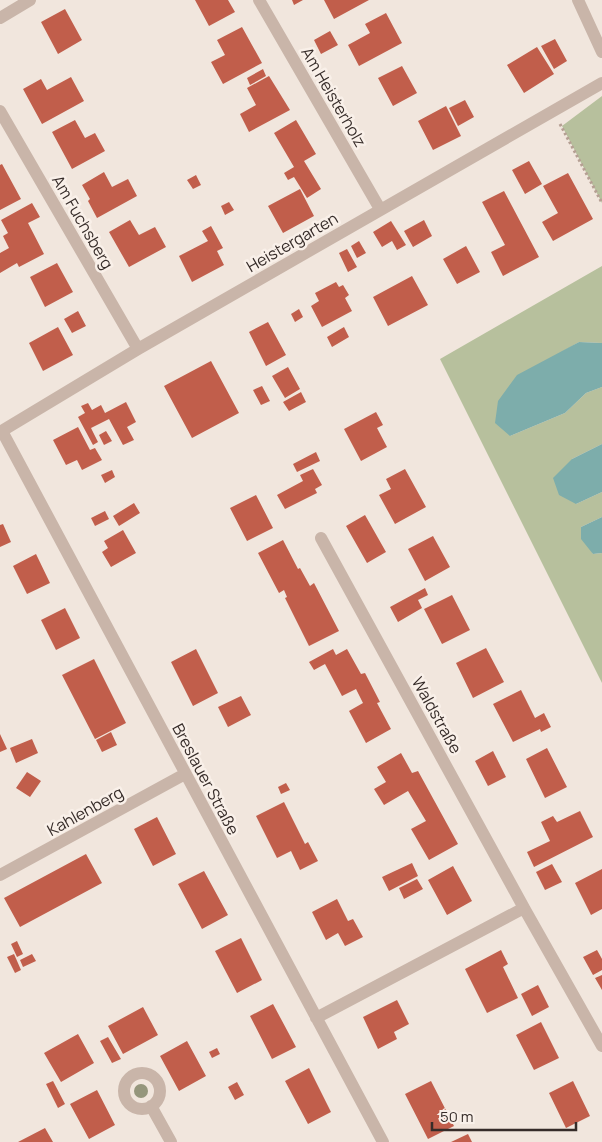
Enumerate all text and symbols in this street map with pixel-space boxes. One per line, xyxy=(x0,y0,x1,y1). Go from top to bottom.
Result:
street label: Am Heisterholz xyxy=(297,43,371,151)
street label: Am Fuchsberg xyxy=(47,171,119,273)
street label: Heistergarten xyxy=(242,207,342,277)
street label: Waldstraße xyxy=(407,673,467,757)
street label: Breslauer Straße xyxy=(167,719,245,839)
street label: Kahlenberg xyxy=(43,781,127,841)
scale bar xyxy=(432,1100,576,1132)
text: 50 m xyxy=(440,1106,474,1127)

